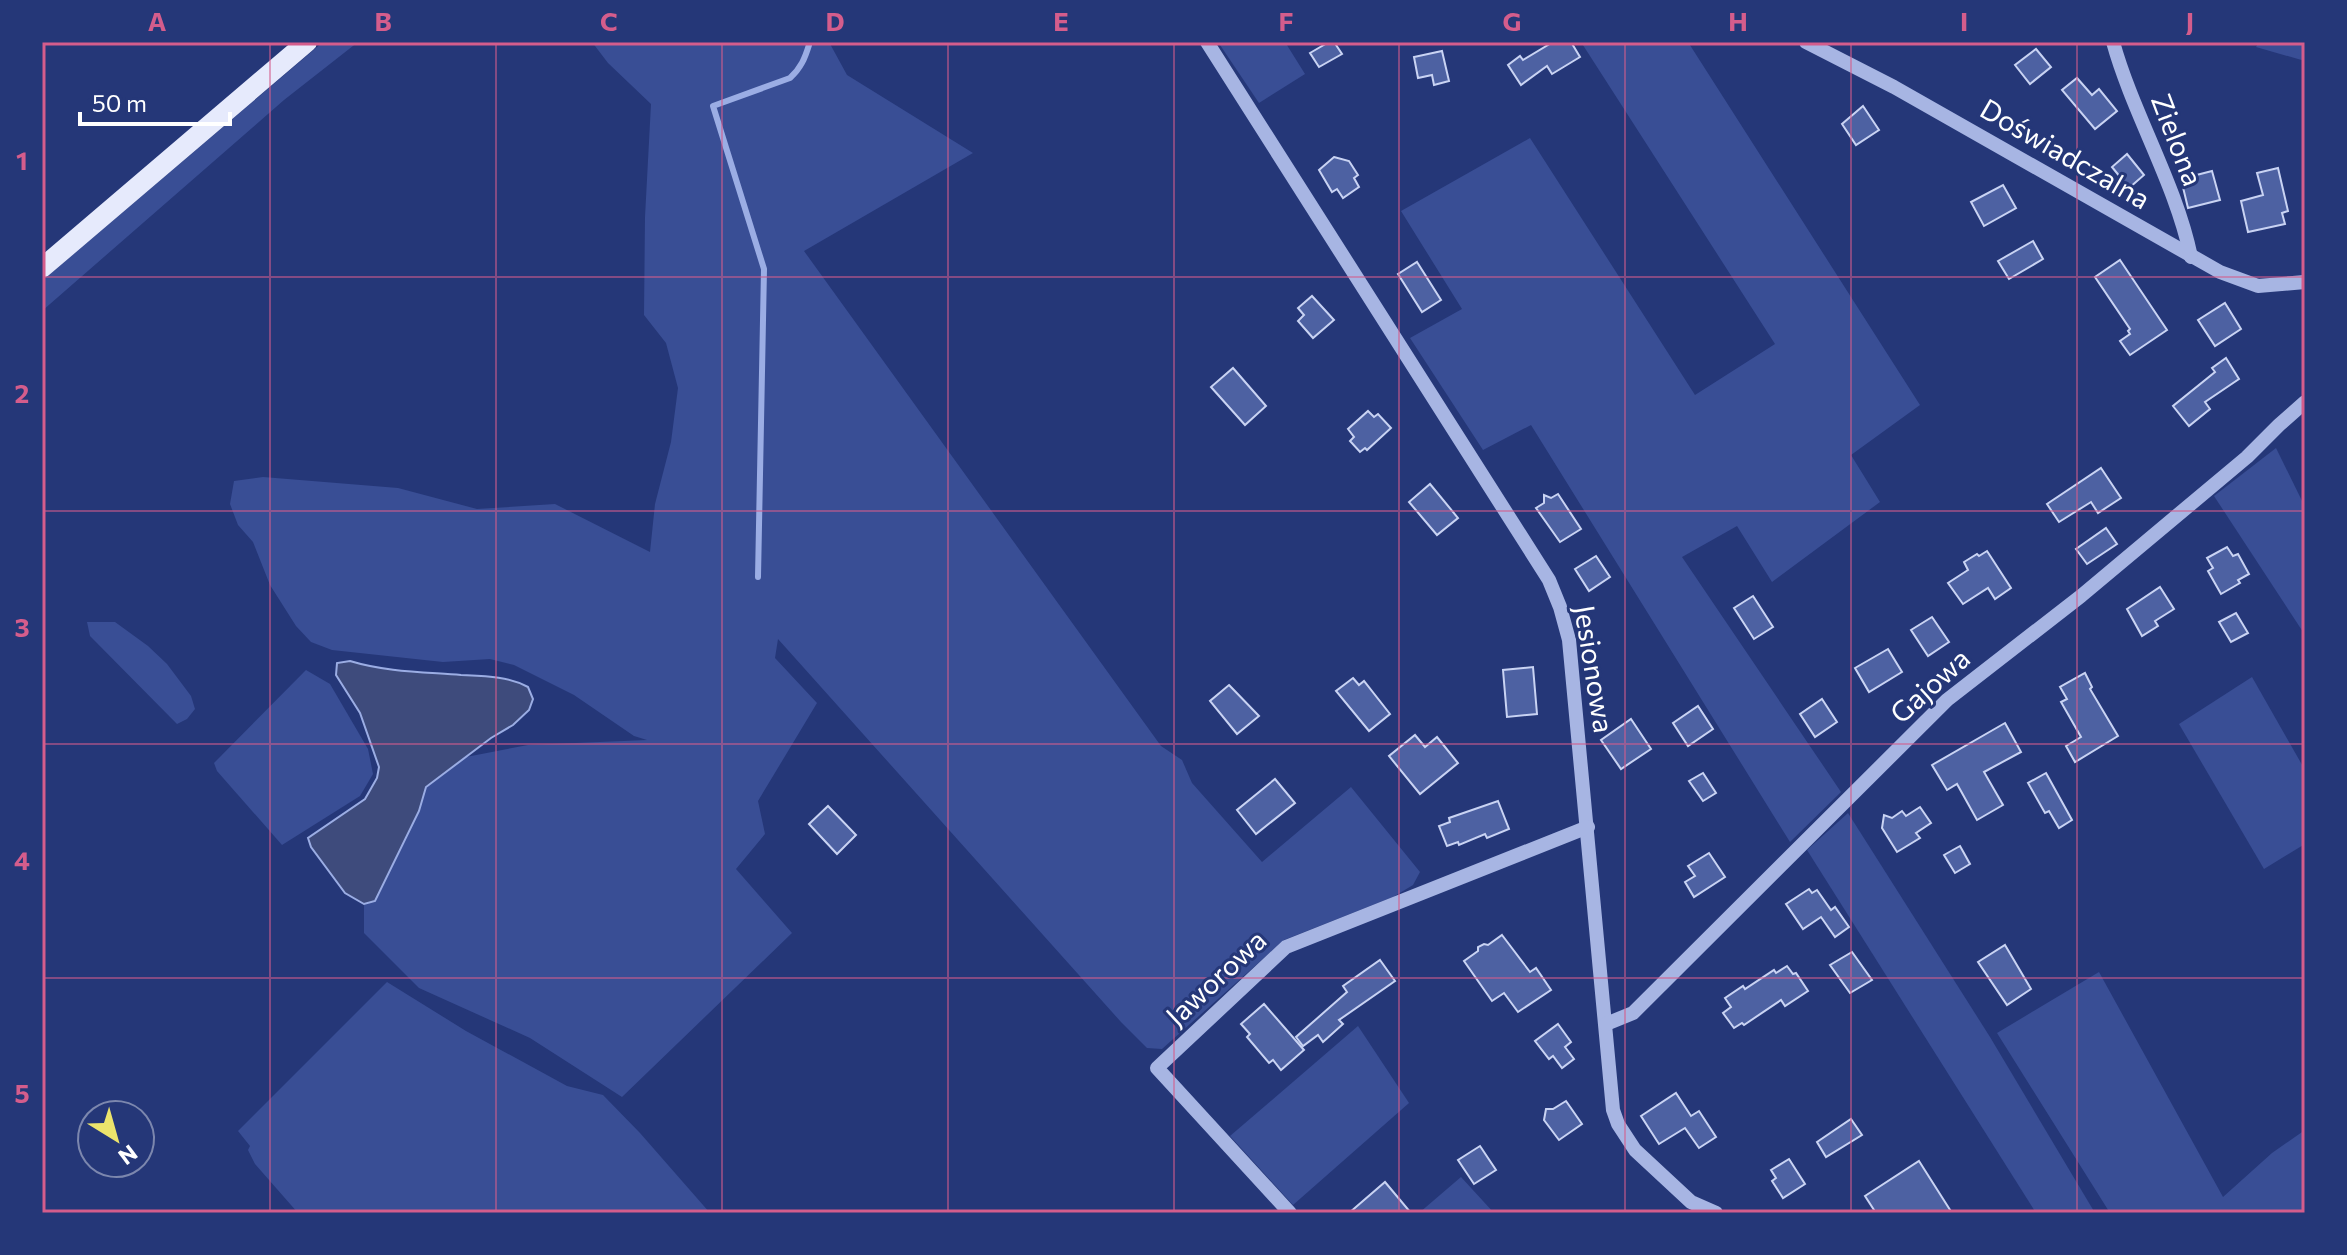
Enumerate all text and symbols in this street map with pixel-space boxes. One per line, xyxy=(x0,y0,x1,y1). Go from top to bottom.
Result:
text: A xyxy=(148,5,167,36)
text: B xyxy=(374,5,392,36)
text: C xyxy=(600,5,618,36)
text: D xyxy=(825,5,845,36)
text: E xyxy=(1053,5,1069,36)
text: F xyxy=(1278,5,1294,36)
text: G xyxy=(1503,5,1521,36)
text: H xyxy=(1728,5,1748,36)
text: I xyxy=(1960,5,1968,36)
text: J xyxy=(2186,5,2194,36)
scale bar xyxy=(80,76,230,126)
text: 50 m xyxy=(92,88,147,117)
street label: Zielona xyxy=(2145,89,2211,190)
street label: Doświadczalna xyxy=(1975,91,2156,215)
text: 1 xyxy=(16,144,28,175)
text: 2 xyxy=(15,377,29,408)
street label: Jesionowa xyxy=(1568,603,1622,735)
text: 3 xyxy=(14,611,30,642)
street label: Gajowa xyxy=(1883,641,1976,730)
text: 4 xyxy=(14,844,30,875)
street label: Jaworowa xyxy=(1158,922,1273,1032)
text: 5 xyxy=(14,1077,30,1108)
north arrow xyxy=(76,1099,156,1179)
text: N xyxy=(114,1140,143,1171)

